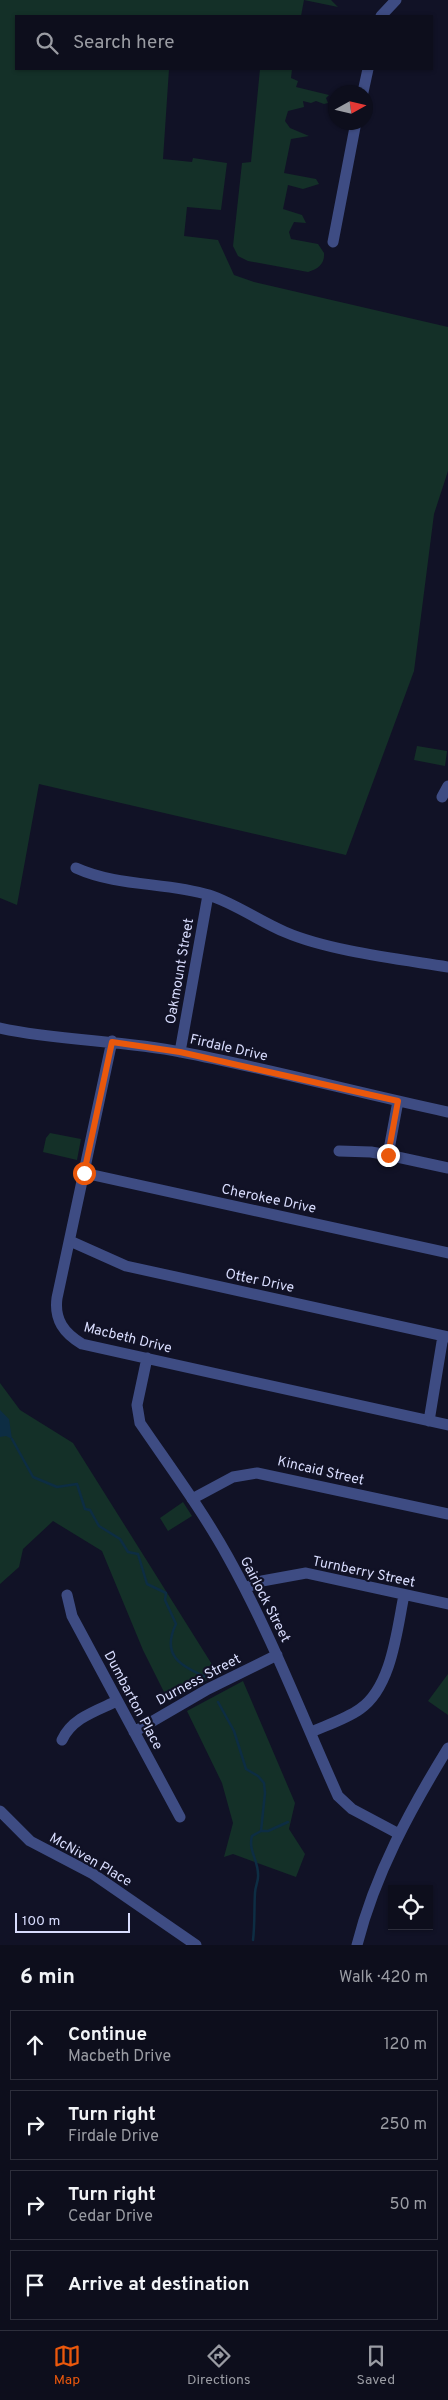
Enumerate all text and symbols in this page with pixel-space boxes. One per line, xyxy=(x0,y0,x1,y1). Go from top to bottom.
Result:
search box xyxy=(15,15,433,70)
icon: search xyxy=(33,29,61,57)
text: Search here xyxy=(73,31,175,55)
north arrow xyxy=(328,85,373,130)
street label: Oakmount Street xyxy=(163,917,198,1026)
street label: Firdale Drive xyxy=(188,1031,269,1066)
route end xyxy=(377,1144,400,1167)
route start xyxy=(73,1162,96,1185)
street label: Cherokee Drive xyxy=(220,1181,318,1218)
street label: Otter Drive xyxy=(224,1266,296,1297)
street label: Macbeth Drive xyxy=(82,1319,173,1358)
street label: Kincaid Street xyxy=(276,1453,366,1490)
street label: Turnberry Street xyxy=(311,1553,417,1592)
street label: Gairlock Street xyxy=(236,1554,294,1645)
street label: Dumbarton Place xyxy=(99,1648,166,1753)
street label: Durness Street xyxy=(153,1651,244,1710)
street label: McNiven Place xyxy=(46,1830,135,1891)
map controls xyxy=(388,1885,433,1930)
button: locate xyxy=(388,1885,433,1930)
scale bar xyxy=(15,1910,130,1933)
text: 100 m xyxy=(22,1913,60,1930)
text: 6 min xyxy=(20,1964,75,1991)
text: Walk · 420 m xyxy=(339,1968,428,1988)
text: Continue xyxy=(68,2023,147,2047)
icon: ahead xyxy=(21,2031,49,2059)
text: 120 m xyxy=(384,2035,427,2055)
text: Macbeth Drive xyxy=(68,2047,171,2067)
text: Turn right xyxy=(68,2103,156,2127)
icon: right xyxy=(21,2111,49,2139)
text: 250 m xyxy=(380,2115,427,2135)
text: Firdale Drive xyxy=(68,2127,159,2147)
text: Turn right xyxy=(68,2183,156,2207)
icon: right xyxy=(21,2191,49,2219)
text: 50 m xyxy=(390,2195,427,2215)
text: Cedar Drive xyxy=(68,2207,153,2227)
icon: arrive xyxy=(21,2271,49,2299)
text: Arrive at destination xyxy=(68,2273,249,2297)
tab: Map xyxy=(53,2342,81,2389)
tab: Directions xyxy=(187,2342,251,2389)
tab: Saved xyxy=(357,2342,395,2389)

